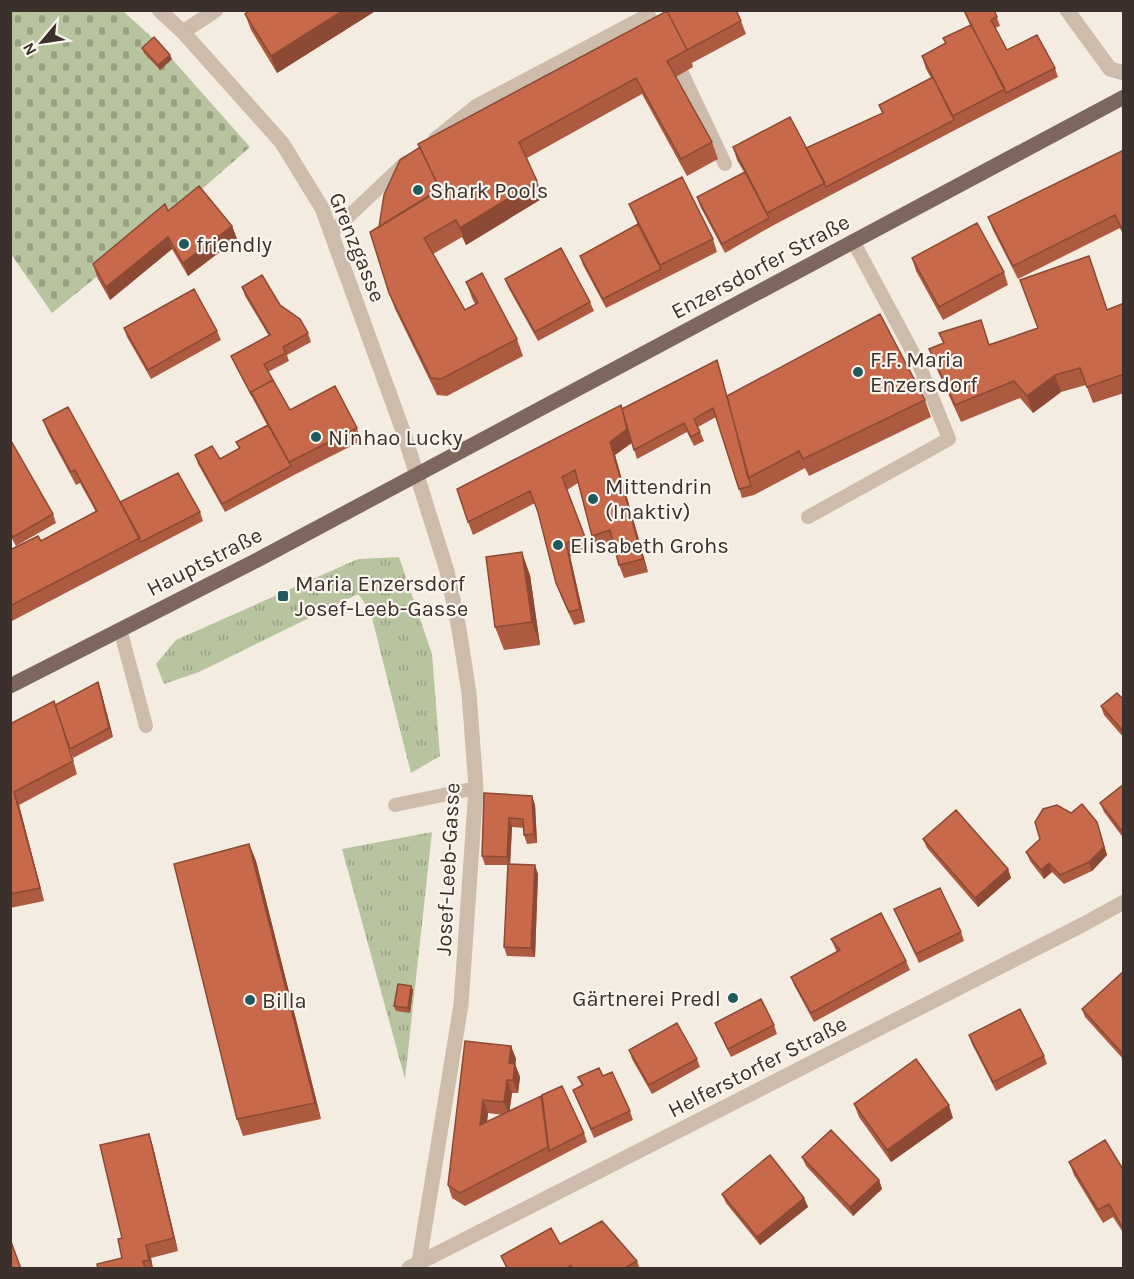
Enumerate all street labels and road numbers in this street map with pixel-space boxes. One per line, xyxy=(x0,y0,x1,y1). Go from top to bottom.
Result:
street label: Grenzgasse xyxy=(323,189,391,306)
street label: Enzersdorfer Straße xyxy=(667,209,854,325)
street label: Hauptstraße xyxy=(142,522,266,602)
street label: Josef-Leeb-Gasse xyxy=(430,782,466,956)
street label: Helferstorfer Straße xyxy=(664,1011,851,1123)

